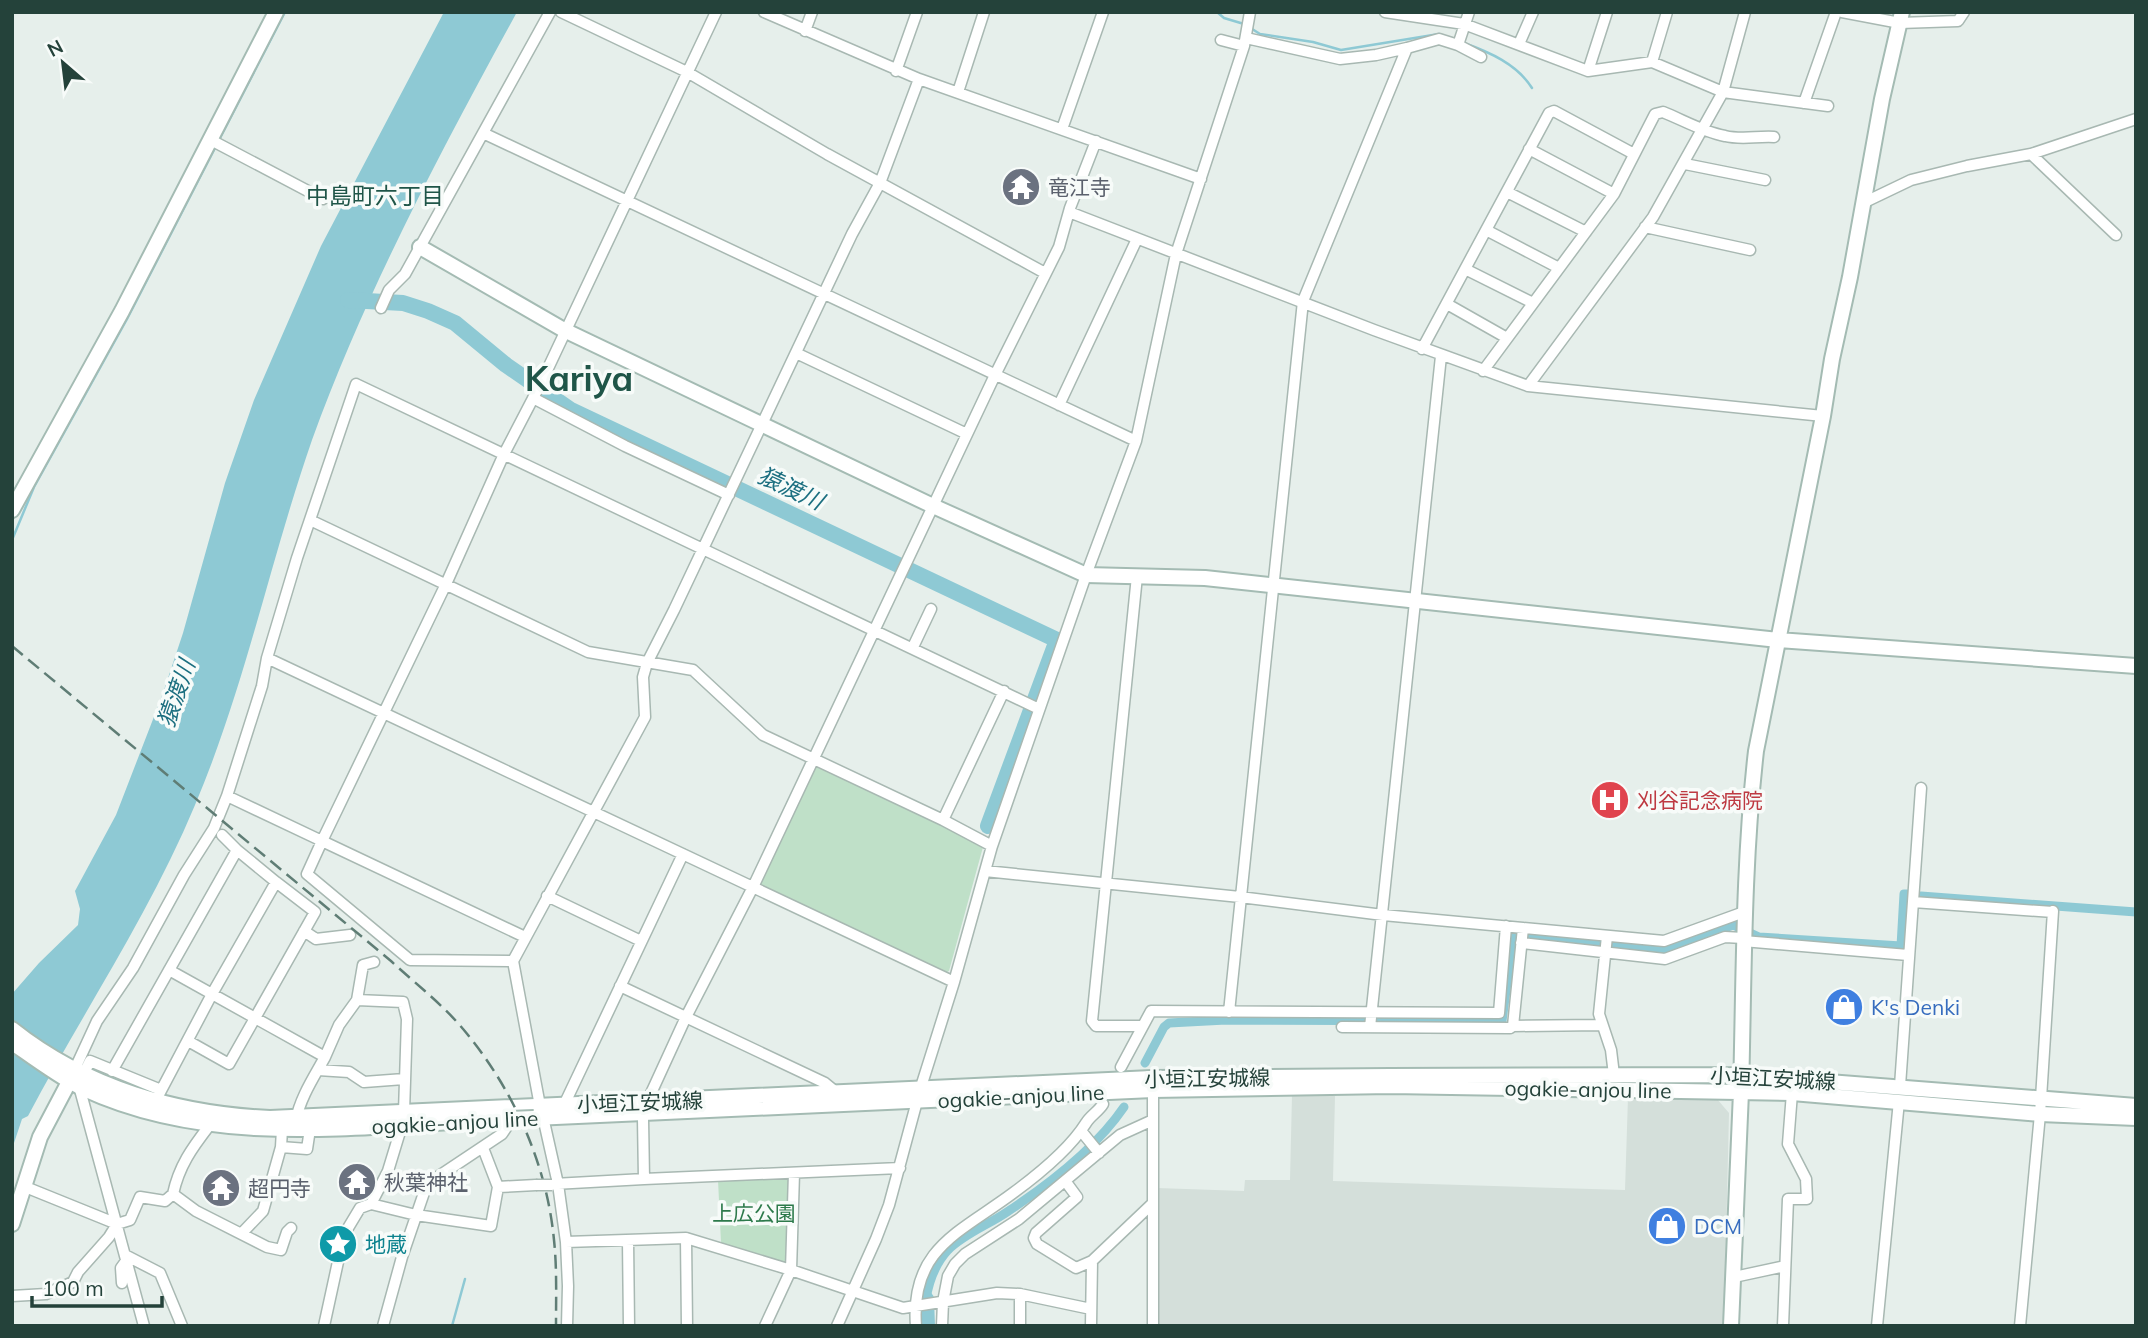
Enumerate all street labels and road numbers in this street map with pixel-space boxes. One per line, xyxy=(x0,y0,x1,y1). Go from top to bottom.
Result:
street label: 小垣江安城線 xyxy=(1709,1062,1837,1094)
street label: 小垣江安城線 xyxy=(1144,1064,1270,1092)
street label: ogakie-anjou line xyxy=(1504,1075,1672,1103)
street label: ogakie-anjou line xyxy=(937,1079,1105,1113)
street label: 小垣江安城線 xyxy=(577,1087,703,1117)
street label: ogakie-anjou line xyxy=(371,1105,539,1139)

